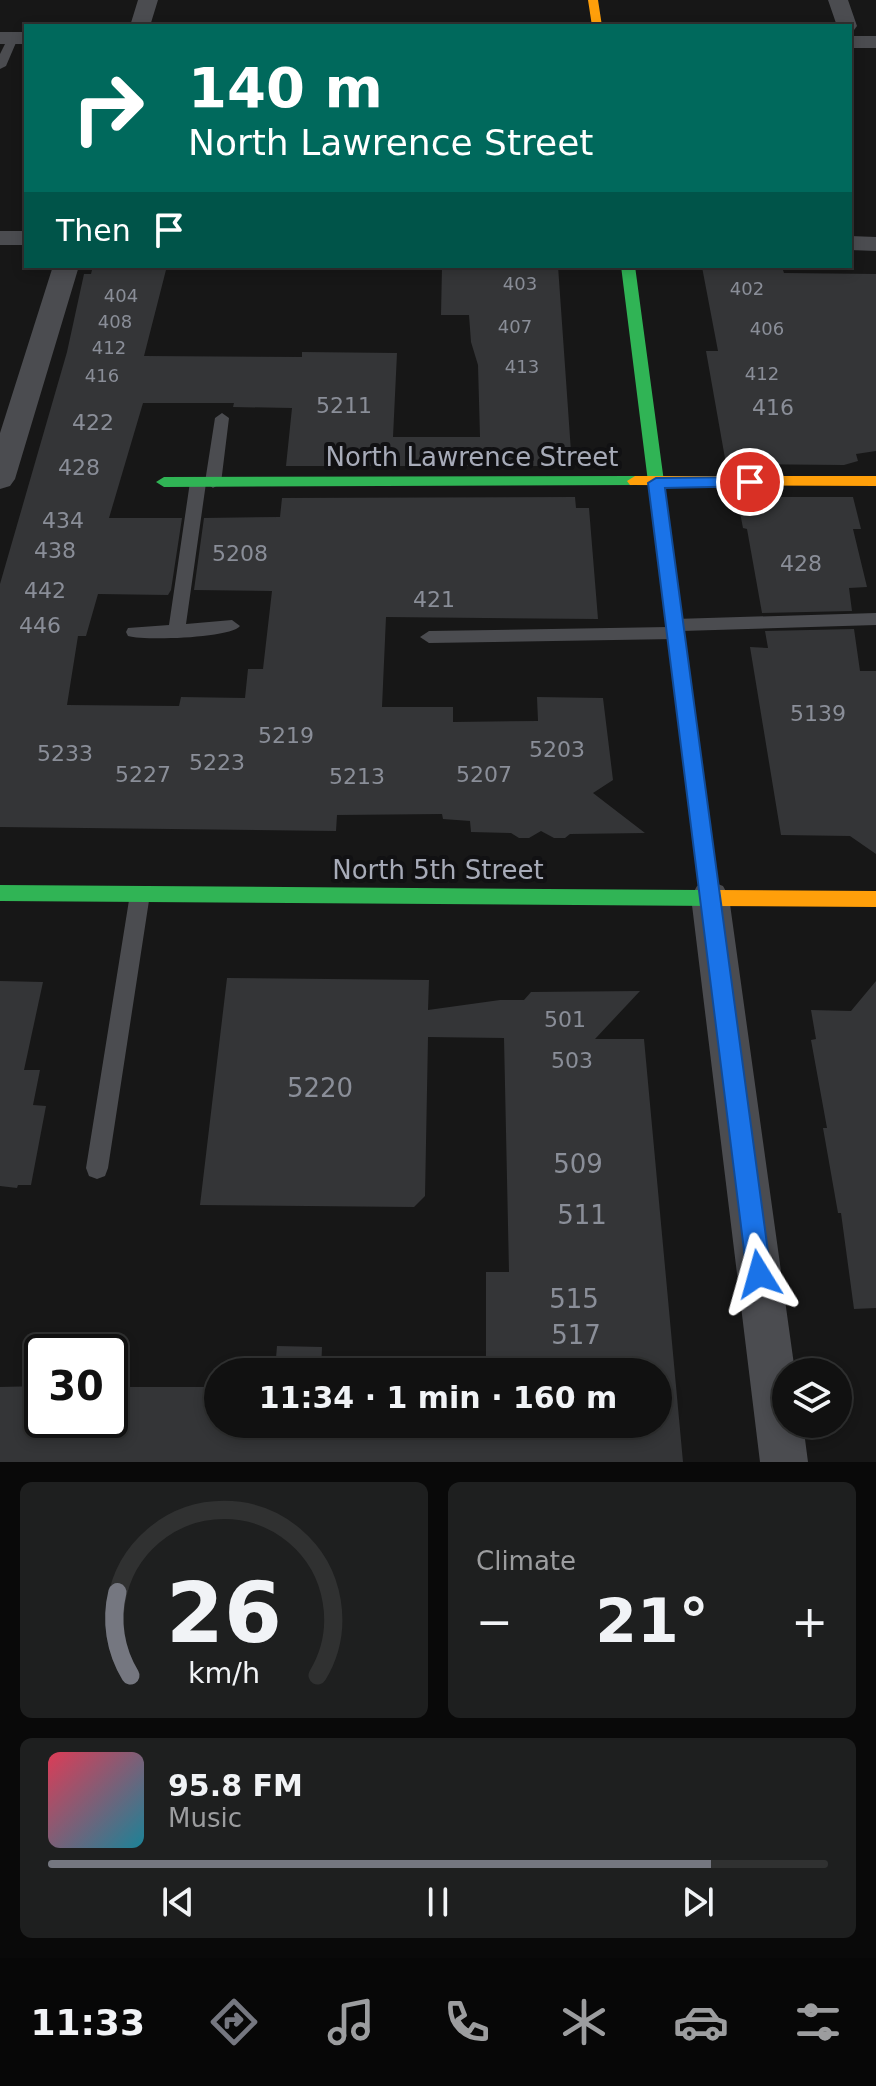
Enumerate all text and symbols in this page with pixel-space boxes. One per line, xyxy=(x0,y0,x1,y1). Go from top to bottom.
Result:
text: 140 m xyxy=(188,55,383,120)
icon: right xyxy=(56,56,160,160)
text: North Lawrence Street xyxy=(188,122,593,163)
icon: arrive xyxy=(147,208,191,252)
text: Then xyxy=(56,213,131,248)
house number: 403 xyxy=(503,273,537,294)
house number: 402 xyxy=(730,278,764,299)
house number: 404 xyxy=(104,285,138,306)
house number: 408 xyxy=(98,311,132,332)
house number: 407 xyxy=(498,316,532,337)
house number: 406 xyxy=(750,318,784,339)
house number: 412 xyxy=(92,337,126,358)
house number: 413 xyxy=(505,356,539,377)
house number: 412 xyxy=(745,363,779,384)
house number: 416 xyxy=(85,365,119,386)
house number: 5211 xyxy=(316,393,372,418)
house number: 416 xyxy=(752,395,794,420)
house number: 422 xyxy=(72,410,114,435)
street label: North Lawrence Street xyxy=(326,442,618,472)
pin xyxy=(716,448,784,516)
house number: 428 xyxy=(58,455,100,480)
icon: arrive xyxy=(728,460,772,504)
house number: 434 xyxy=(42,508,84,533)
house number: 438 xyxy=(34,538,76,563)
house number: 5208 xyxy=(212,541,268,566)
house number: 428 xyxy=(780,551,822,576)
house number: 442 xyxy=(24,578,66,603)
house number: 421 xyxy=(413,587,455,612)
house number: 446 xyxy=(19,613,61,638)
house number: 5139 xyxy=(790,701,846,726)
house number: 5219 xyxy=(258,723,314,748)
house number: 5203 xyxy=(529,737,585,762)
house number: 5233 xyxy=(37,741,93,766)
house number: 5223 xyxy=(189,750,245,775)
house number: 5227 xyxy=(115,762,171,787)
house number: 5207 xyxy=(456,762,512,787)
house number: 5213 xyxy=(329,764,385,789)
street label: North 5th Street xyxy=(332,855,544,885)
house number: 501 xyxy=(544,1007,586,1032)
house number: 503 xyxy=(551,1048,593,1073)
house number: 5220 xyxy=(287,1073,353,1103)
house number: 509 xyxy=(553,1149,603,1179)
house number: 511 xyxy=(557,1200,607,1230)
position arrow xyxy=(717,1232,801,1316)
house number: 515 xyxy=(549,1284,599,1314)
house number: 517 xyxy=(551,1320,601,1350)
speed limit sign: 30 xyxy=(24,1334,128,1438)
map controls xyxy=(772,1358,852,1438)
button: layers xyxy=(772,1358,852,1438)
text: 11:34 · 1 min · 160 m xyxy=(259,1380,617,1415)
text: Climate xyxy=(476,1546,576,1576)
text: 26 xyxy=(166,1565,282,1662)
text: 21° xyxy=(595,1586,709,1656)
text: − xyxy=(476,1596,513,1647)
text: + xyxy=(791,1596,828,1647)
text: km/h xyxy=(188,1656,260,1690)
text: 95.8 FM xyxy=(168,1768,303,1803)
text: Music xyxy=(168,1803,242,1833)
icon: previous xyxy=(156,1880,200,1924)
icon: pause xyxy=(416,1880,460,1924)
icon: next xyxy=(676,1880,720,1924)
icon: directions xyxy=(206,1994,262,2050)
icon: music xyxy=(323,1994,379,2050)
icon: phone xyxy=(439,1994,495,2050)
icon: climate xyxy=(556,1994,612,2050)
icon: car xyxy=(673,1994,729,2050)
icon: filters xyxy=(790,1994,846,2050)
text: 11:33 xyxy=(30,2002,145,2043)

